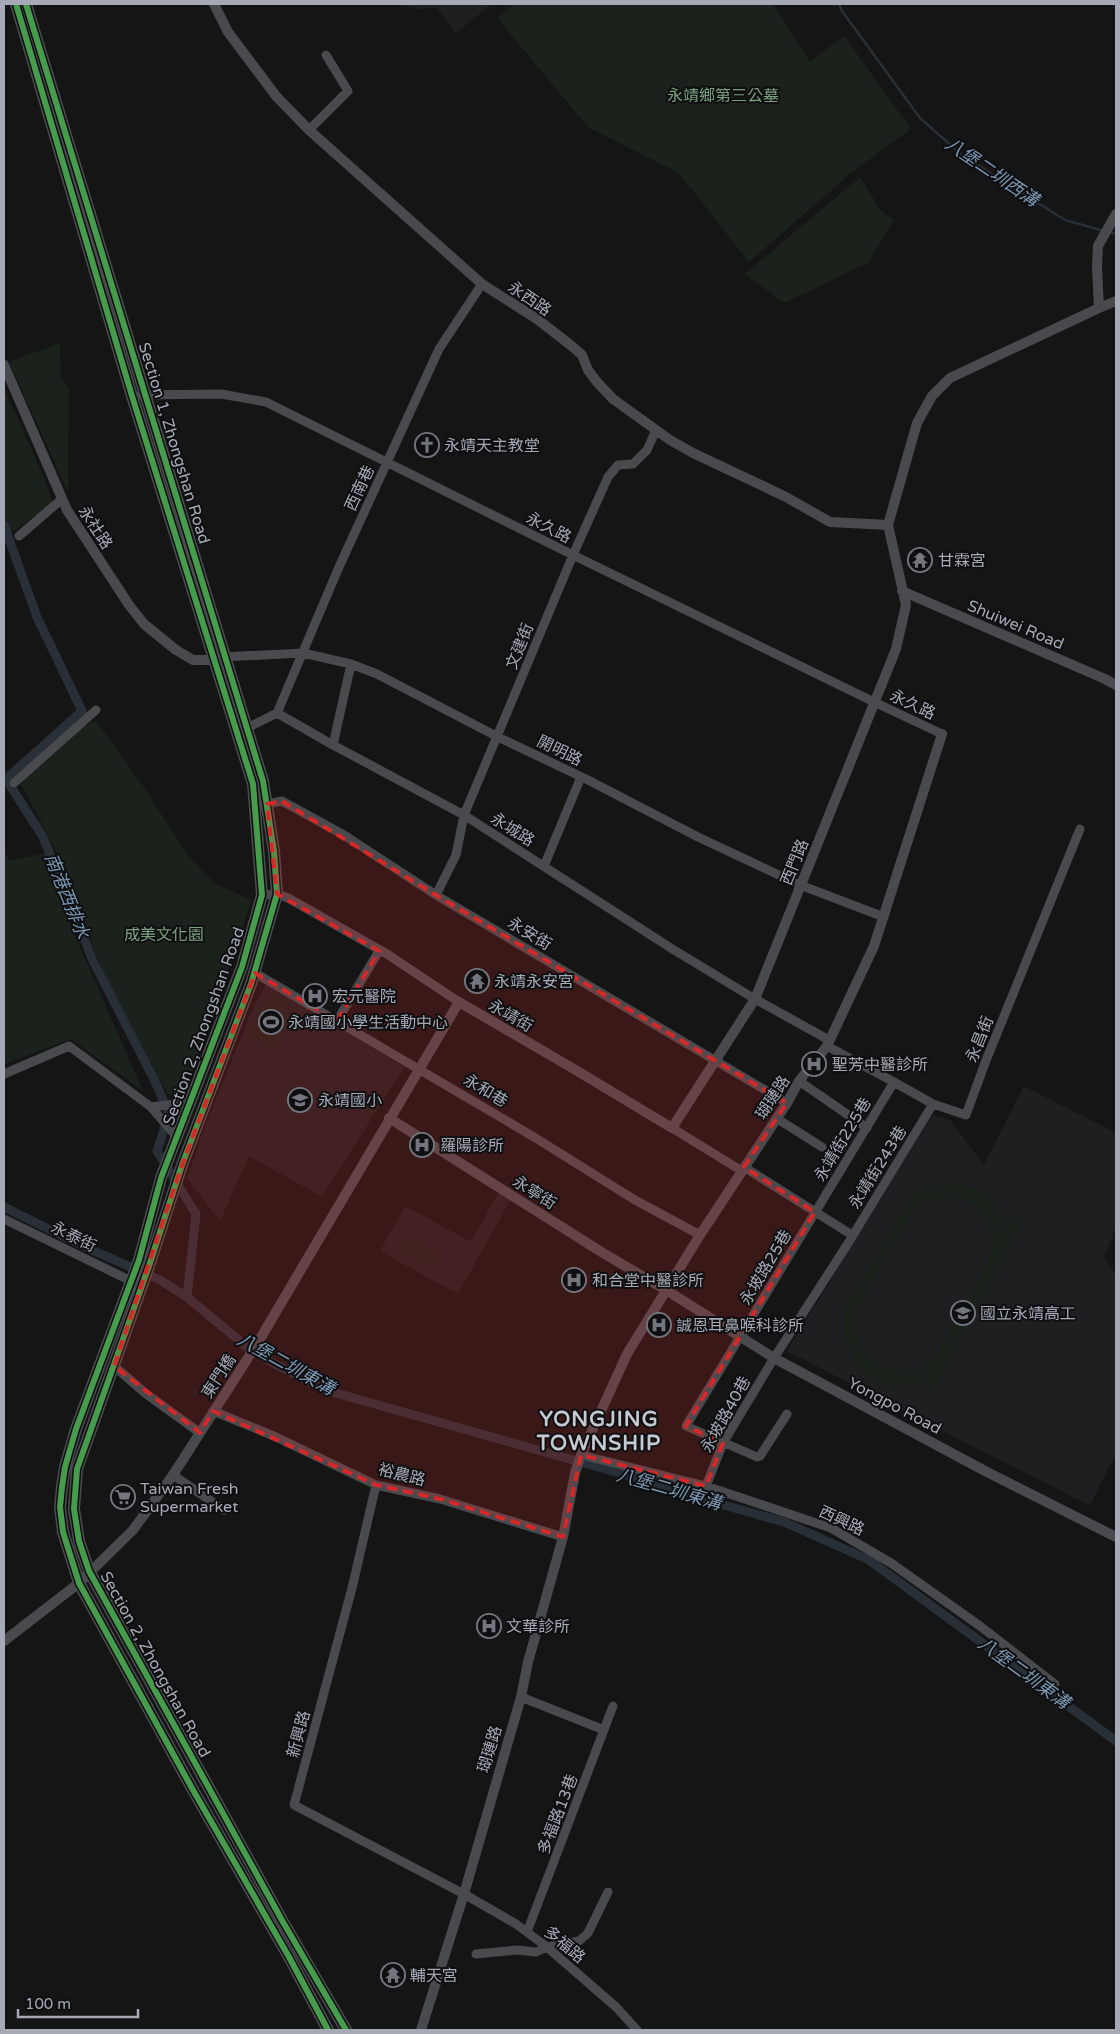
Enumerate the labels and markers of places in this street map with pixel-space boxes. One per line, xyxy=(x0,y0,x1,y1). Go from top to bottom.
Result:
church icon: 永靖天主教堂 xyxy=(414,432,440,458)
place label: 永靖天主教堂 xyxy=(444,436,540,456)
temple icon: 甘霖宮 xyxy=(907,547,933,573)
place label: 甘霖宮 xyxy=(938,551,986,571)
temple icon: 永靖永安宮 xyxy=(464,968,490,994)
place label: 永靖永安宮 xyxy=(494,972,574,992)
hospital icon: 宏元醫院 xyxy=(302,983,328,1009)
place label: 宏元醫院 xyxy=(332,987,396,1007)
sports icon: 永靖國小學生活動中心 xyxy=(258,1009,284,1035)
place label: 永靖國小學生活動中心 xyxy=(288,1013,448,1033)
hospital icon: 聖芳中醫診所 xyxy=(801,1051,827,1077)
place label: 聖芳中醫診所 xyxy=(832,1055,928,1075)
school or university icon: 永靖國小 xyxy=(287,1087,313,1113)
place label: 永靖國小 xyxy=(318,1091,382,1111)
hospital icon: 羅陽診所 xyxy=(409,1132,435,1158)
place label: 羅陽診所 xyxy=(440,1136,504,1156)
hospital icon: 和合堂中醫診所 xyxy=(561,1267,587,1293)
place label: 和合堂中醫診所 xyxy=(592,1271,704,1291)
school or university icon: 國立永靖高工 xyxy=(950,1300,976,1326)
place label: 國立永靖高工 xyxy=(980,1304,1076,1324)
hospital icon: 誠恩耳鼻喉科診所 xyxy=(646,1312,672,1338)
place label: 誠恩耳鼻喉科診所 xyxy=(676,1316,804,1336)
place label: Taiwan Fresh Supermarket xyxy=(140,1479,239,1517)
supermarket icon: Taiwan Fresh Supermarket xyxy=(110,1484,136,1510)
hospital icon: 文華診所 xyxy=(476,1613,502,1639)
place label: 文華診所 xyxy=(506,1617,570,1637)
temple icon: 輔天宮 xyxy=(380,1962,406,1988)
place label: 輔天宮 xyxy=(410,1966,458,1986)

